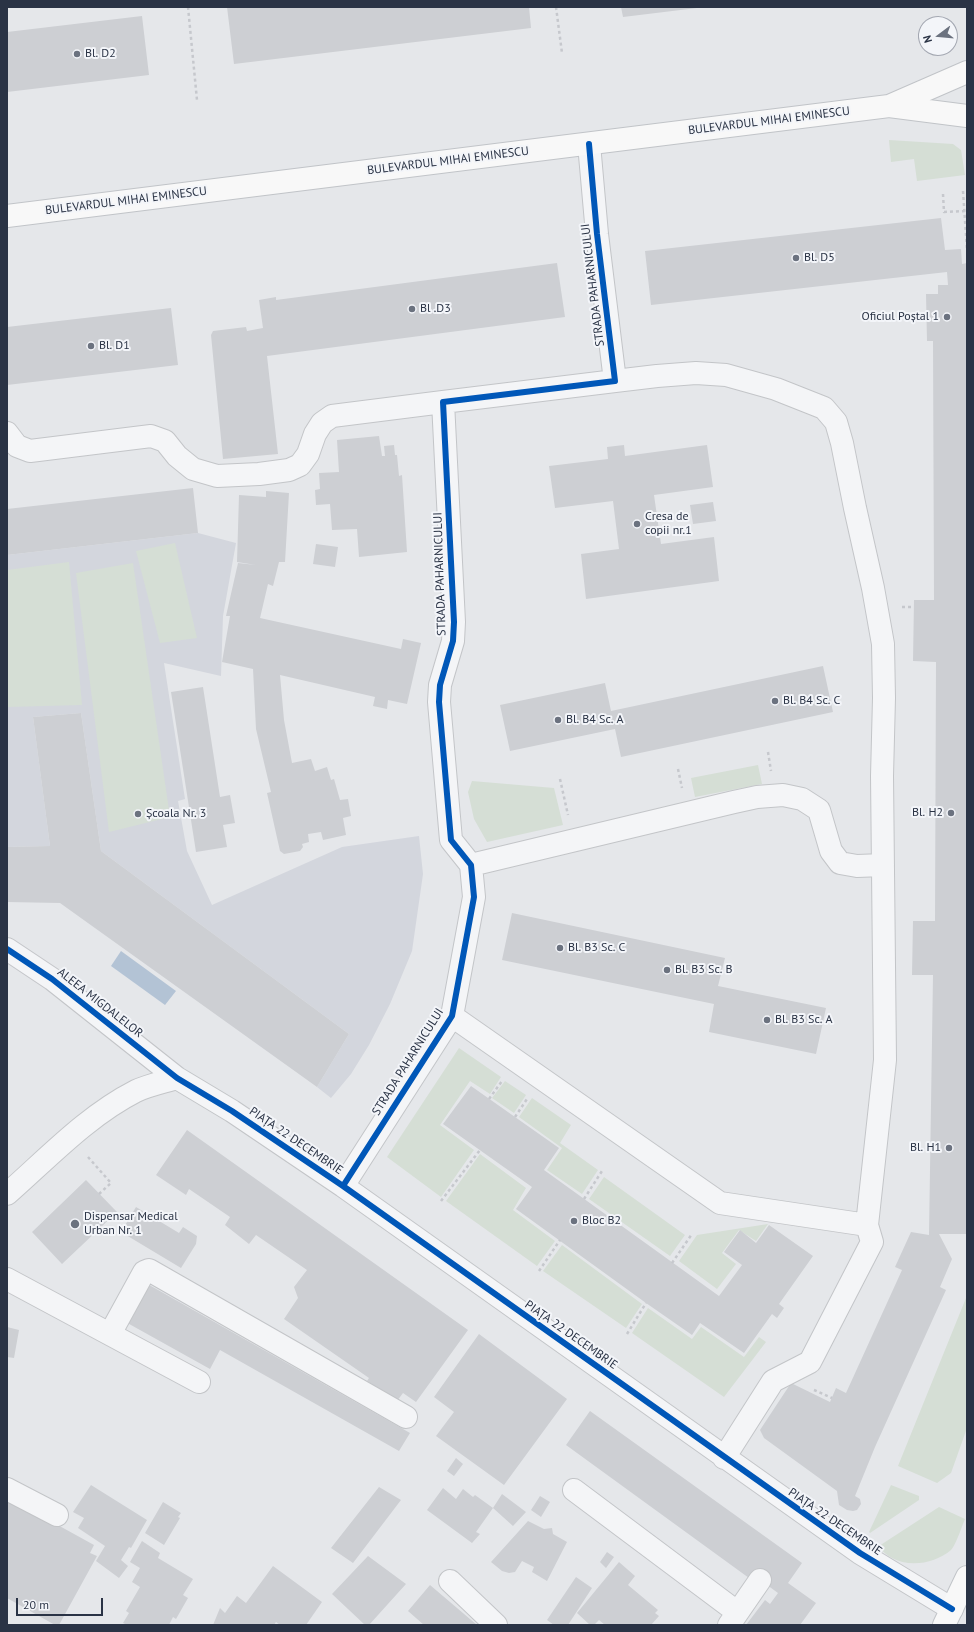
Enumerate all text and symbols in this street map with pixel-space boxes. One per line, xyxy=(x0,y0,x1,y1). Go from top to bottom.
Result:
north arrow xyxy=(918,16,958,56)
text: N xyxy=(920,34,935,44)
place label: Bl. D2 xyxy=(85,47,116,61)
marker: Bl. D2 xyxy=(72,49,82,59)
street label: BULEVARDUL MIHAI EMINESCU xyxy=(687,104,851,138)
street label: BULEVARDUL MIHAI EMINESCU xyxy=(366,144,530,178)
street label: BULEVARDUL MIHAI EMINESCU xyxy=(44,184,208,218)
street label: STRADA PAHARNICULUI xyxy=(578,223,608,347)
place label: Bl. D5 xyxy=(804,251,835,265)
marker: Bl. D5 xyxy=(791,253,801,263)
place label: Bl .D3 xyxy=(420,302,451,316)
marker: Bl .D3 xyxy=(407,304,417,314)
place label: Oficiul Poștal 1 xyxy=(861,310,939,324)
marker: Oficiul Poștal 1 xyxy=(942,312,952,322)
place label: Bl. D1 xyxy=(99,339,130,353)
marker: Bl. D1 xyxy=(86,341,96,351)
place label: Cresa de copii nr.1 xyxy=(645,510,692,538)
street label: STRADA PAHARNICULUI xyxy=(431,512,449,636)
marker: Cresa de copii nr.1 xyxy=(632,519,642,529)
place label: Bl. B4 Sc. C xyxy=(783,694,840,708)
marker: Bl. B4 Sc. C xyxy=(770,696,780,706)
place label: Bl. B4 Sc. A xyxy=(566,713,624,727)
marker: Bl. B4 Sc. A xyxy=(553,715,563,725)
place label: Bl. H2 xyxy=(912,806,943,820)
place label: Școala Nr. 3 xyxy=(146,807,206,821)
marker: Bl. H2 xyxy=(946,808,956,818)
marker: Școala Nr. 3 xyxy=(133,809,143,819)
place label: Bl. B3 Sc. C xyxy=(568,941,625,955)
marker: Bl. B3 Sc. C xyxy=(555,943,565,953)
place label: Bl. B3 Sc. B xyxy=(675,963,733,977)
street label: ALEEA MIGDALELOR xyxy=(54,965,146,1041)
marker: Bl. B3 Sc. B xyxy=(662,965,672,975)
street label: STRADA PAHARNICULUI xyxy=(369,1006,447,1118)
place label: Bl. B3 Sc. A xyxy=(775,1013,833,1027)
marker: Bl. B3 Sc. A xyxy=(762,1015,772,1025)
street label: PIAȚA 22 DECEMBRIE xyxy=(246,1104,346,1178)
place label: Bl. H1 xyxy=(910,1141,941,1155)
marker: Bl. H1 xyxy=(944,1143,954,1153)
place label: Dispensar Medical Urban Nr. 1 xyxy=(84,1210,178,1238)
place label: Bloc B2 xyxy=(582,1214,621,1228)
marker: Bloc B2 xyxy=(569,1216,579,1226)
marker: Dispensar Medical Urban Nr. 1 xyxy=(69,1218,81,1230)
street label: PIAȚA 22 DECEMBRIE xyxy=(522,1298,620,1372)
street label: PIAȚA 22 DECEMBRIE xyxy=(785,1485,885,1559)
scale bar xyxy=(18,1590,105,1616)
text: 20 m xyxy=(23,1597,49,1612)

